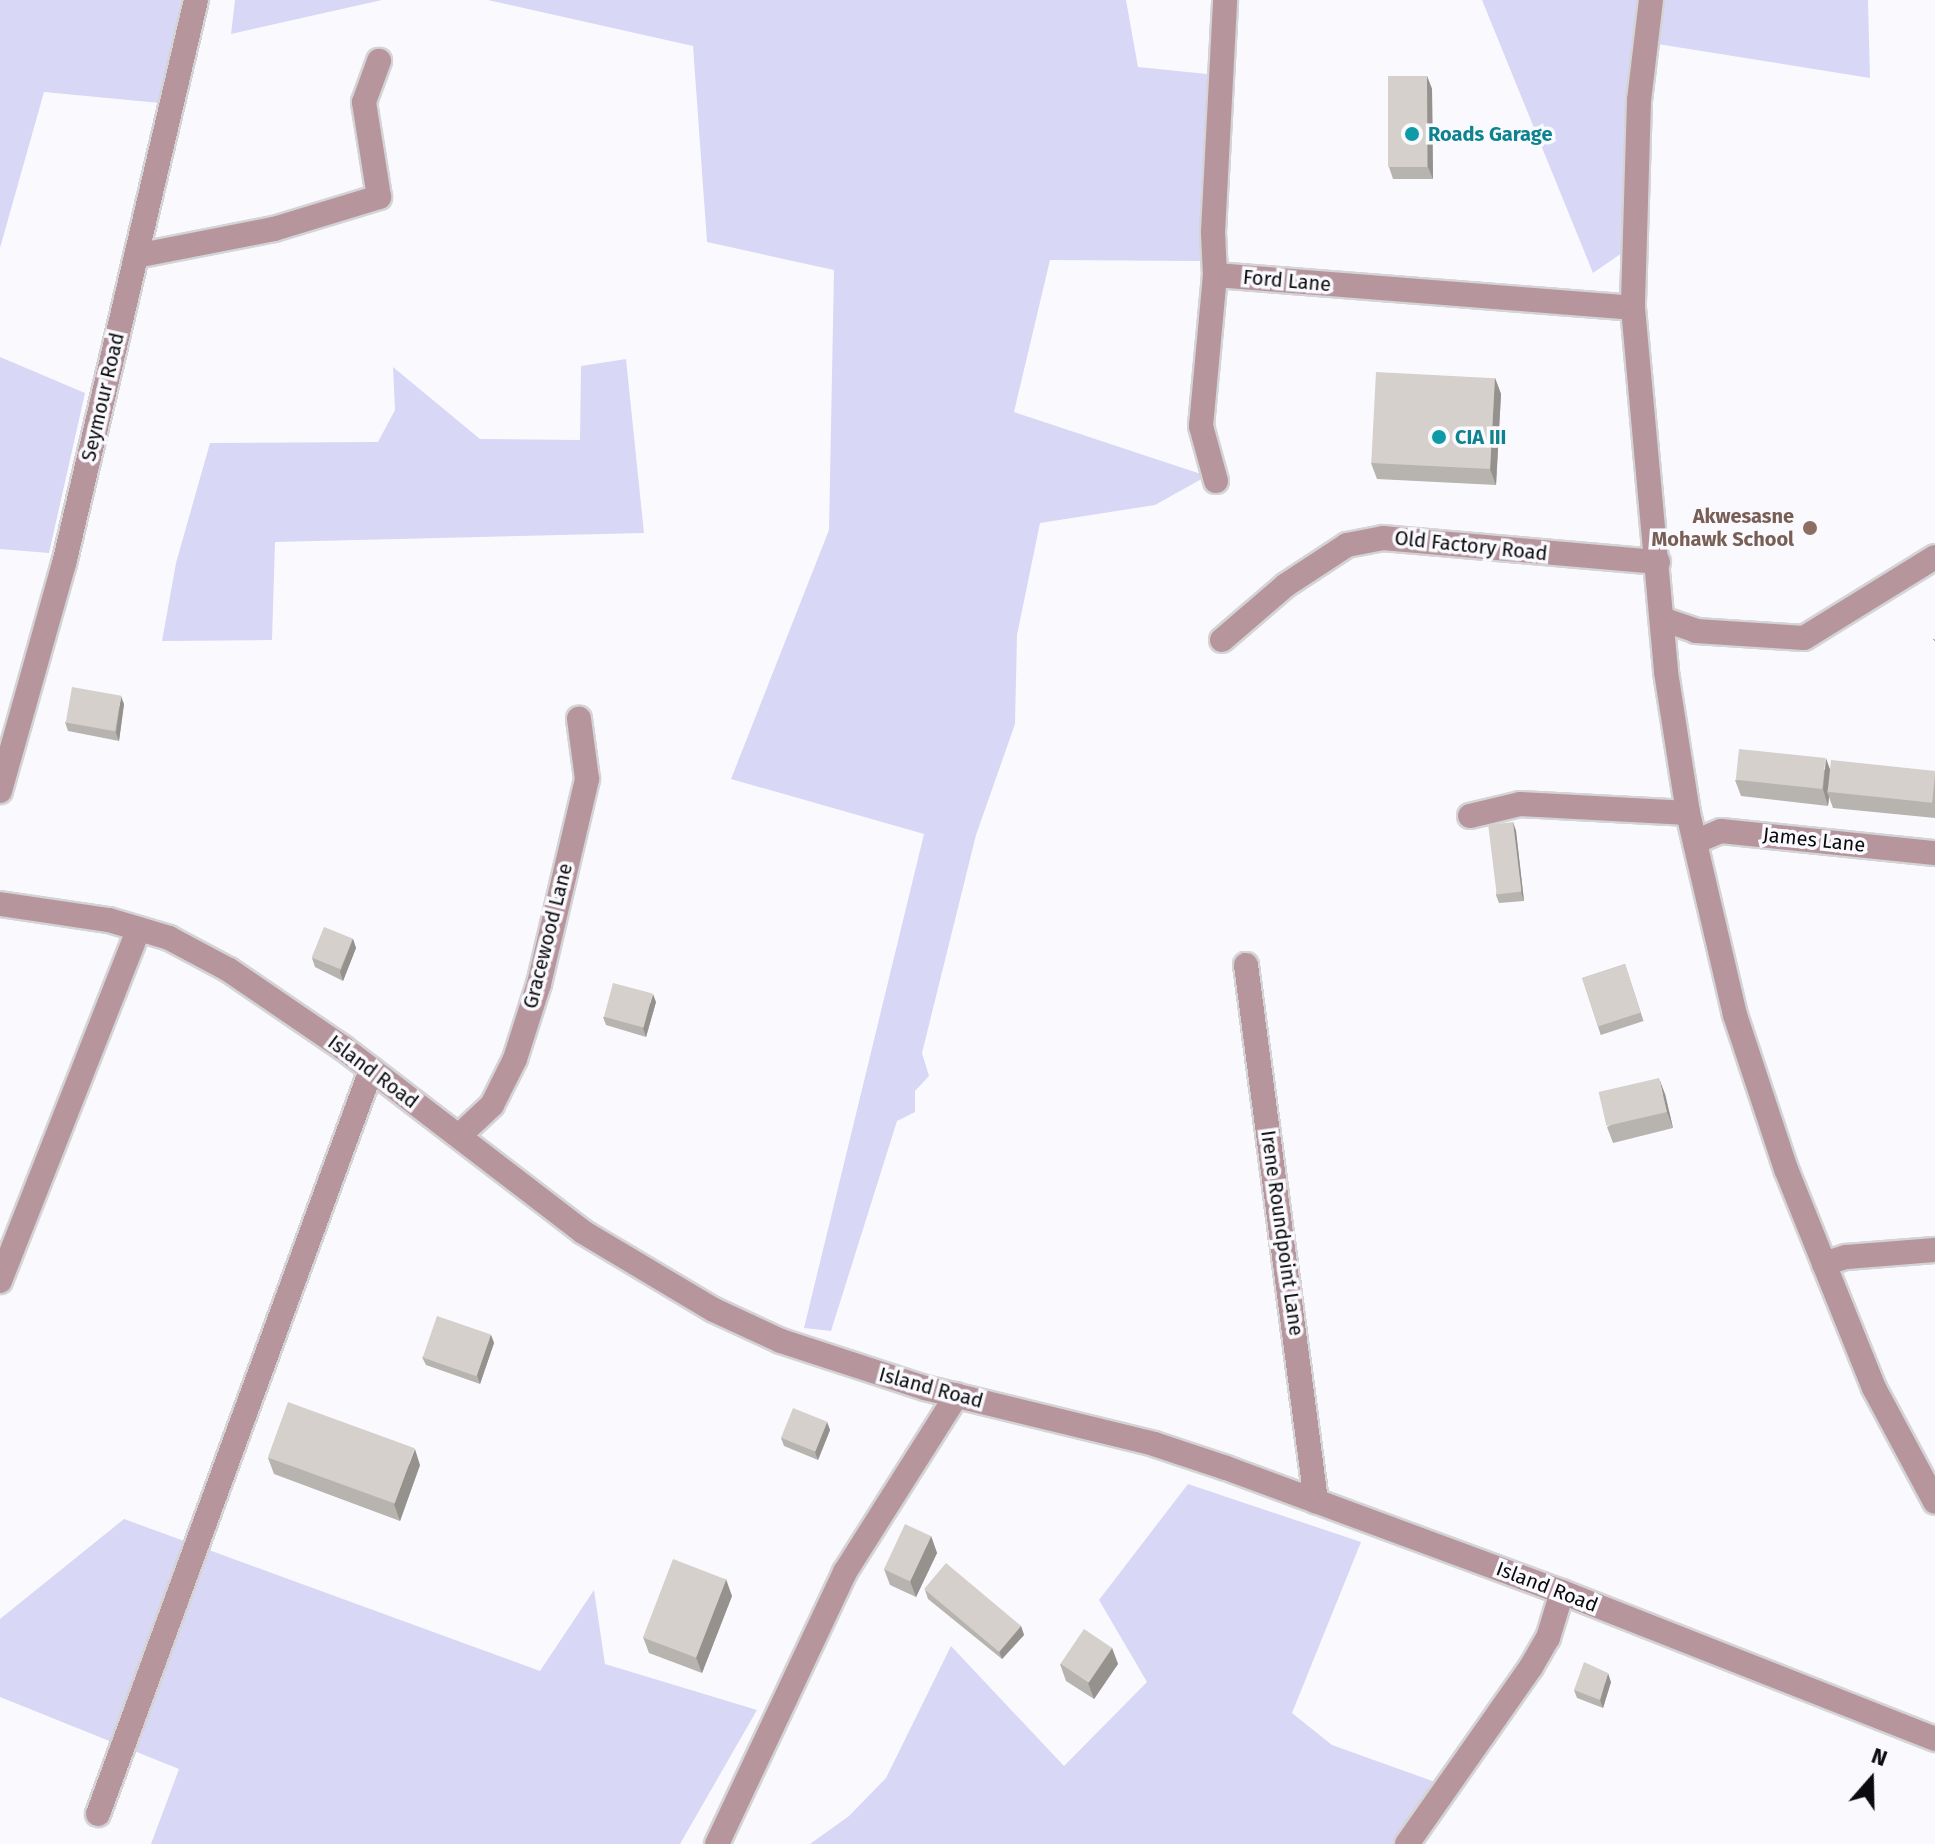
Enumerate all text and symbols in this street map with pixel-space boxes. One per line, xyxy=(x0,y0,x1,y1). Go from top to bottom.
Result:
place label: Roads Garage xyxy=(1428,122,1552,146)
marker: Roads Garage xyxy=(1403,125,1421,143)
street label: Ford Lane xyxy=(1242,265,1332,297)
street label: Seymour Road xyxy=(77,330,129,464)
place label: CIA III xyxy=(1455,425,1506,449)
marker: CIA III xyxy=(1430,428,1448,446)
place label: Akwesasne Mohawk School xyxy=(1652,504,1794,551)
marker: Akwesasne Mohawk School xyxy=(1801,519,1819,537)
street label: Old Factory Road xyxy=(1393,526,1549,566)
street label: James Lane xyxy=(1762,823,1866,857)
street label: Gracewood Lane xyxy=(518,861,578,1011)
street label: Island Road xyxy=(323,1030,423,1114)
street label: Irene Roundpoint Lane xyxy=(1256,1129,1308,1337)
street label: Island Road xyxy=(876,1363,986,1413)
street label: Island Road xyxy=(1493,1557,1601,1617)
north arrow xyxy=(1831,1740,1911,1820)
text: N xyxy=(1868,1742,1891,1772)

